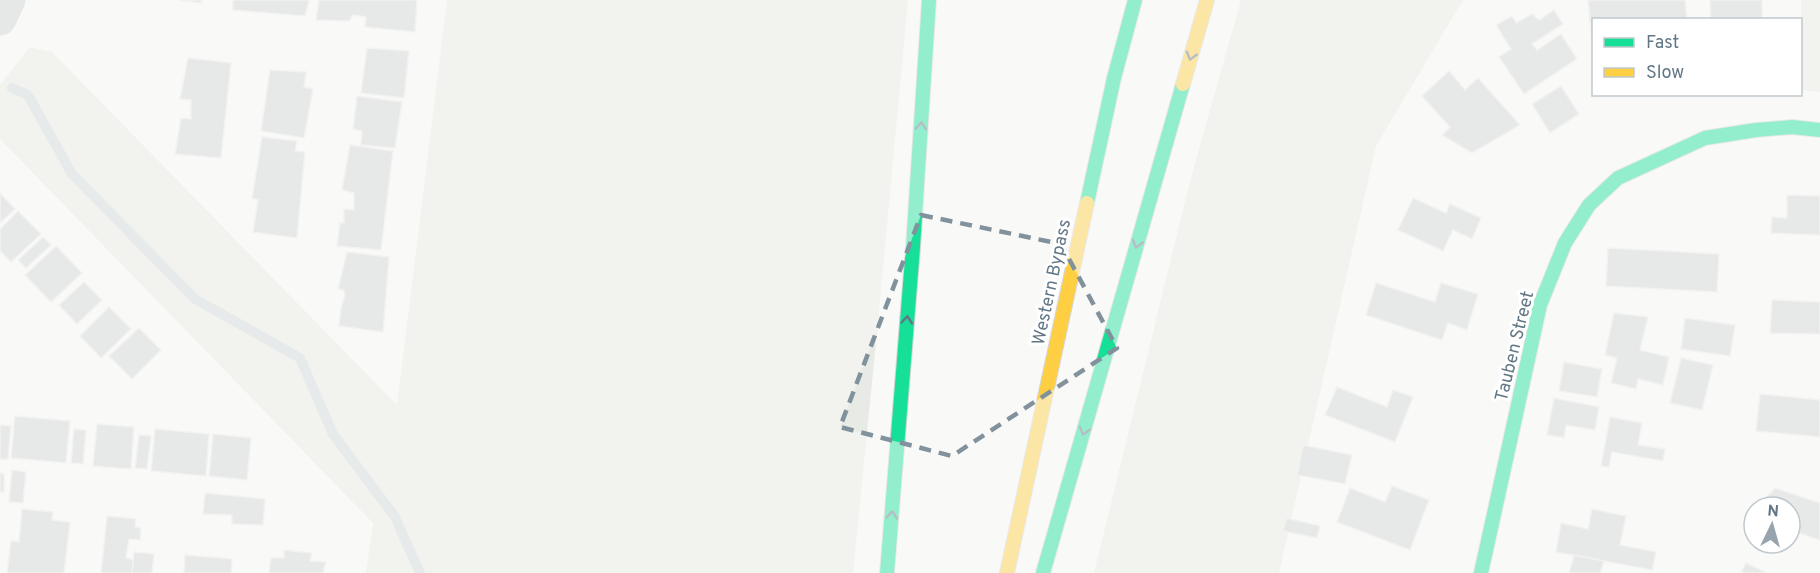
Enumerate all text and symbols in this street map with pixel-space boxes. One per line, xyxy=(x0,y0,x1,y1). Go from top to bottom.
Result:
legend xyxy=(1592,18,1802,96)
text: Fast xyxy=(1646,32,1679,55)
one-way arrow xyxy=(1186,50,1198,61)
text: Slow xyxy=(1646,62,1684,85)
one-way arrow xyxy=(914,121,927,130)
street label: Western Bypass xyxy=(1028,217,1077,347)
one-way arrow xyxy=(1132,238,1144,249)
street label: Tauben Street xyxy=(1491,289,1540,404)
one-way arrow xyxy=(900,316,913,325)
one-way arrow xyxy=(1079,425,1091,436)
north arrow xyxy=(1742,495,1802,555)
text: N xyxy=(1767,502,1780,523)
one-way arrow xyxy=(885,510,898,519)

